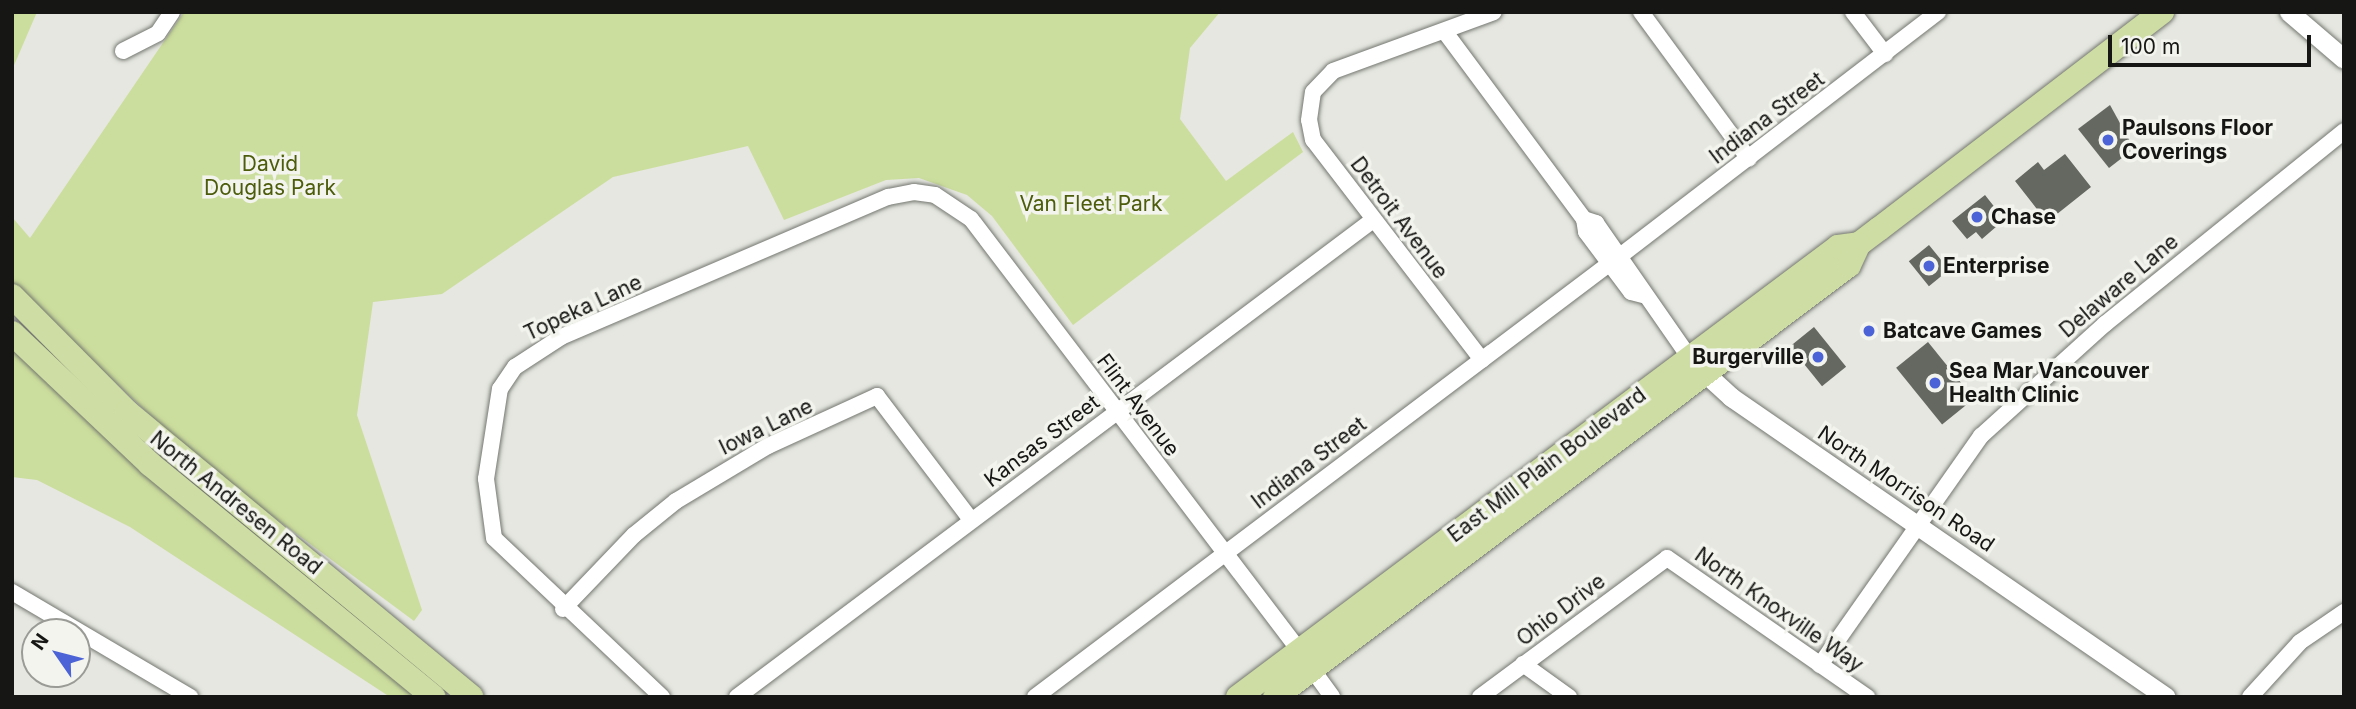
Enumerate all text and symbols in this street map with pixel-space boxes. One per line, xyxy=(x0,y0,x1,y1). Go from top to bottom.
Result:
scale bar xyxy=(2111,21,2314,65)
text: 100 m xyxy=(2121,34,2180,59)
street label: Indiana Street xyxy=(1705,67,1829,169)
place label: Paulsons Floor Coverings xyxy=(2122,115,2273,165)
marker: Paulsons Floor Coverings xyxy=(2100,132,2116,148)
park label: David Douglas Park xyxy=(204,151,336,201)
street label: Detroit Avenue xyxy=(1345,152,1453,284)
park label: Van Fleet Park xyxy=(1019,191,1163,217)
place label: Chase xyxy=(1991,204,2056,230)
marker: Chase xyxy=(1969,209,1985,225)
street label: Delaware Lane xyxy=(2054,229,2184,343)
place label: Enterprise xyxy=(1943,253,2049,279)
marker: Enterprise xyxy=(1921,258,1937,274)
street label: Topeka Lane xyxy=(520,270,646,346)
place label: Batcave Games xyxy=(1883,318,2042,344)
marker: Batcave Games xyxy=(1861,323,1877,339)
place label: Burgerville xyxy=(1692,344,1804,370)
street label: Flint Avenue xyxy=(1091,349,1185,461)
marker: Burgerville xyxy=(1810,349,1826,365)
place label: Sea Mar Vancouver Health Clinic xyxy=(1949,358,2149,408)
marker: Sea Mar Vancouver Health Clinic xyxy=(1927,375,1943,391)
street label: East Mill Plain Boulevard xyxy=(1443,382,1651,548)
street label: Kansas Street xyxy=(980,390,1104,492)
street label: Iowa Lane xyxy=(715,394,817,460)
street label: Indiana Street xyxy=(1247,412,1371,514)
street label: North Morrison Road xyxy=(1813,421,1999,557)
street label: North Andresen Road xyxy=(145,426,327,580)
street label: North Knoxville Way xyxy=(1690,542,1868,678)
street label: Ohio Drive xyxy=(1512,569,1610,651)
north arrow xyxy=(21,618,91,688)
text: N xyxy=(26,629,54,654)

